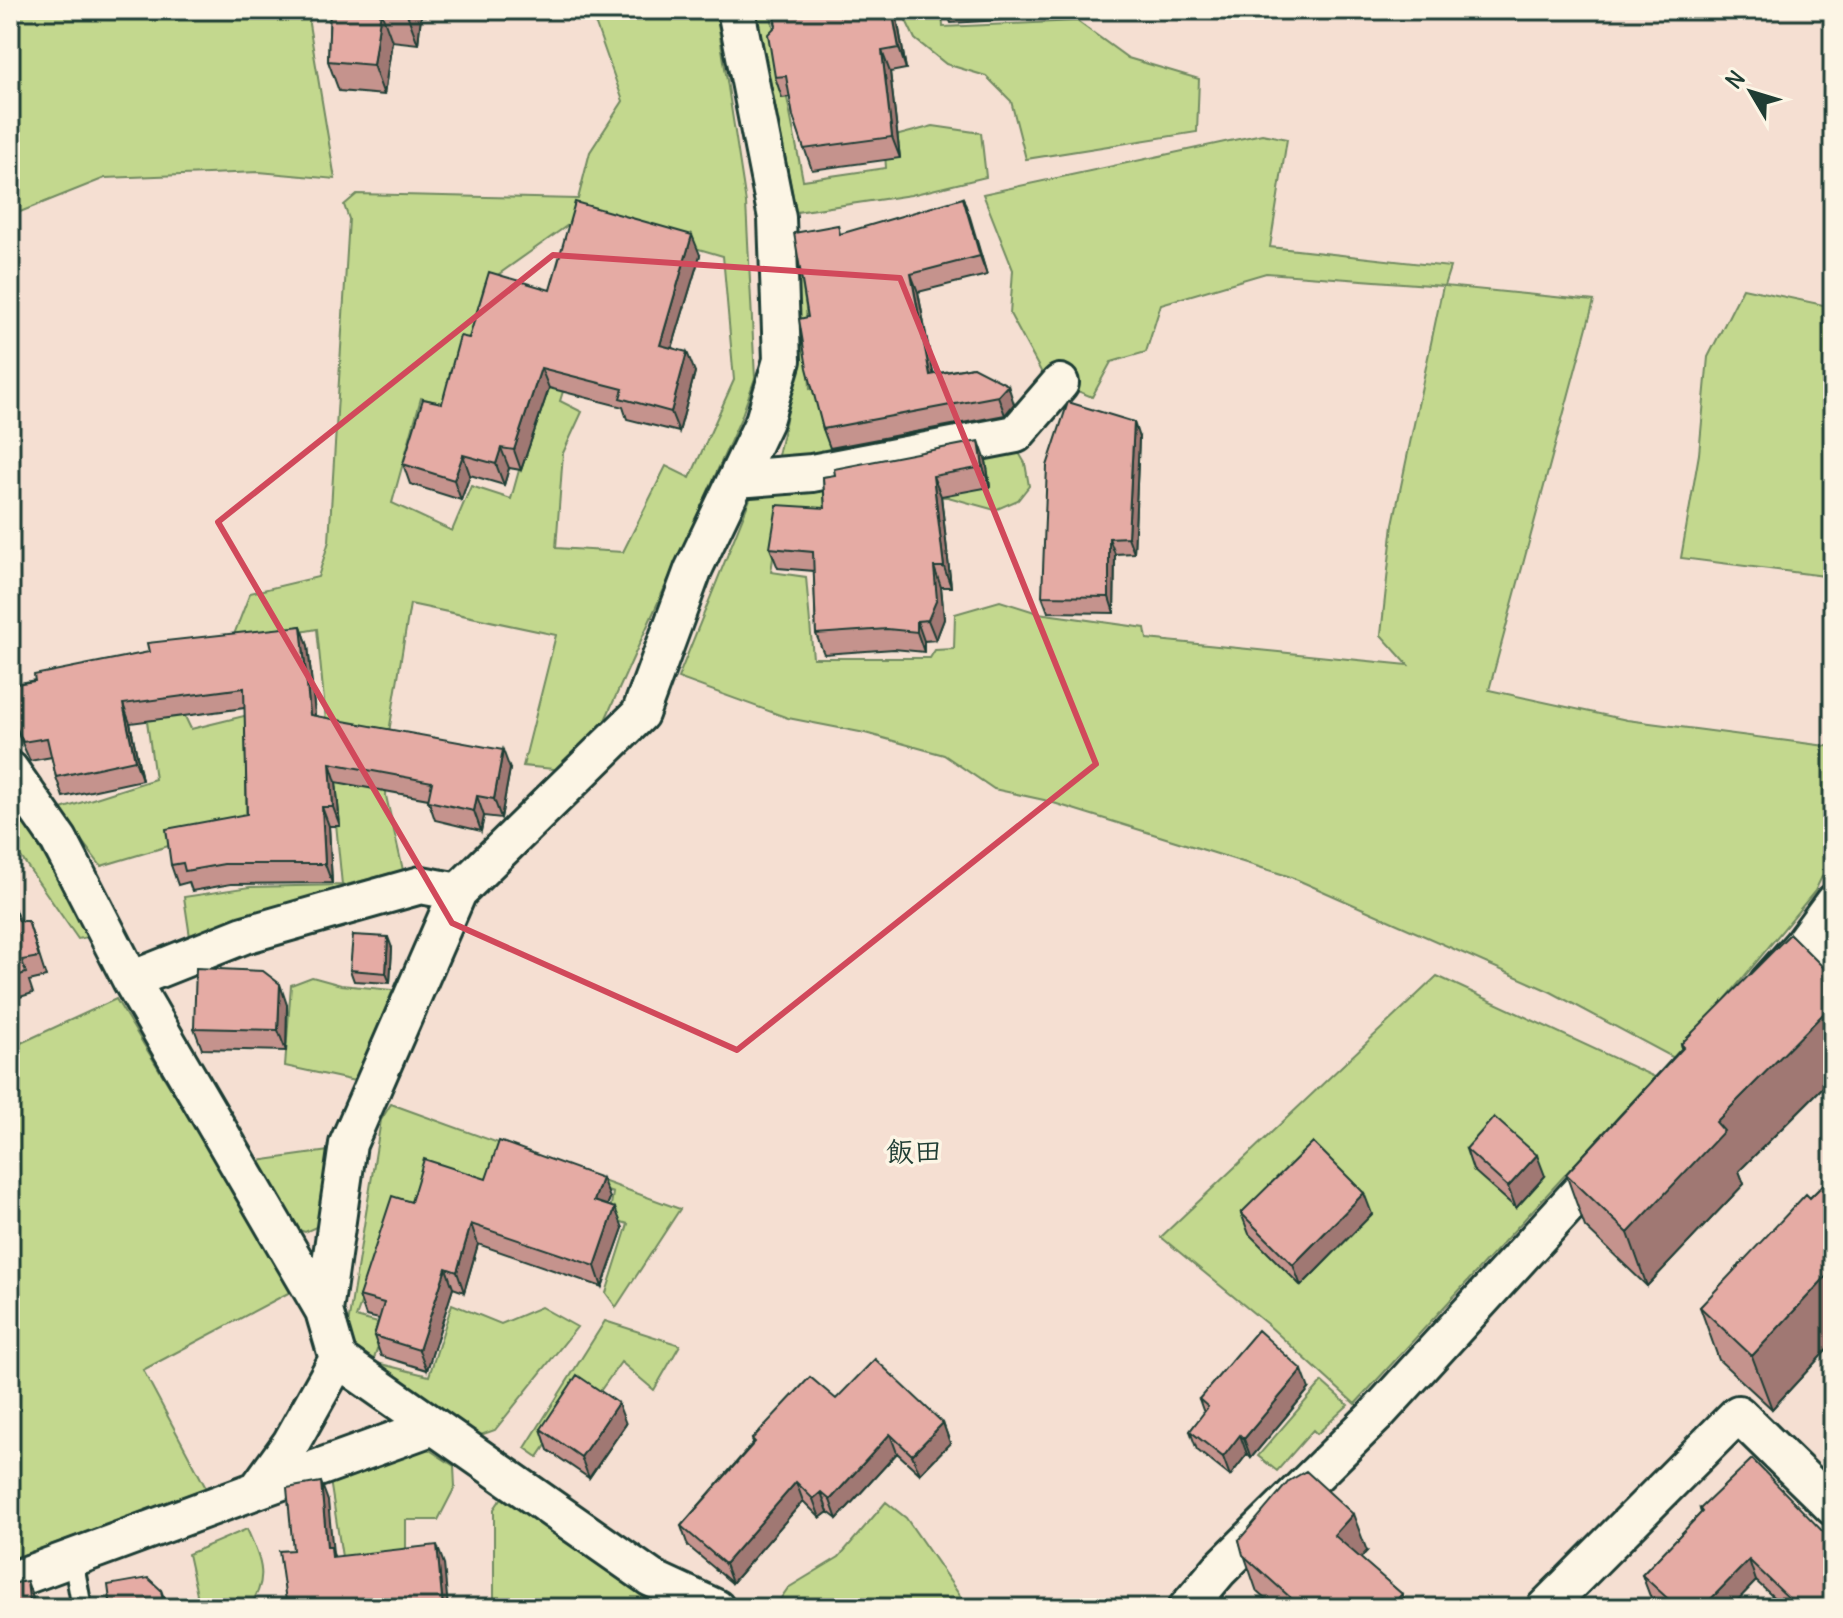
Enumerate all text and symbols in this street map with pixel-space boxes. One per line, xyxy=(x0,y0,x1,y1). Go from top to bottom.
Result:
north arrow xyxy=(1711,52,1791,132)
text: N xyxy=(1720,65,1751,94)
district label: 飯田 xyxy=(886,1133,942,1169)

